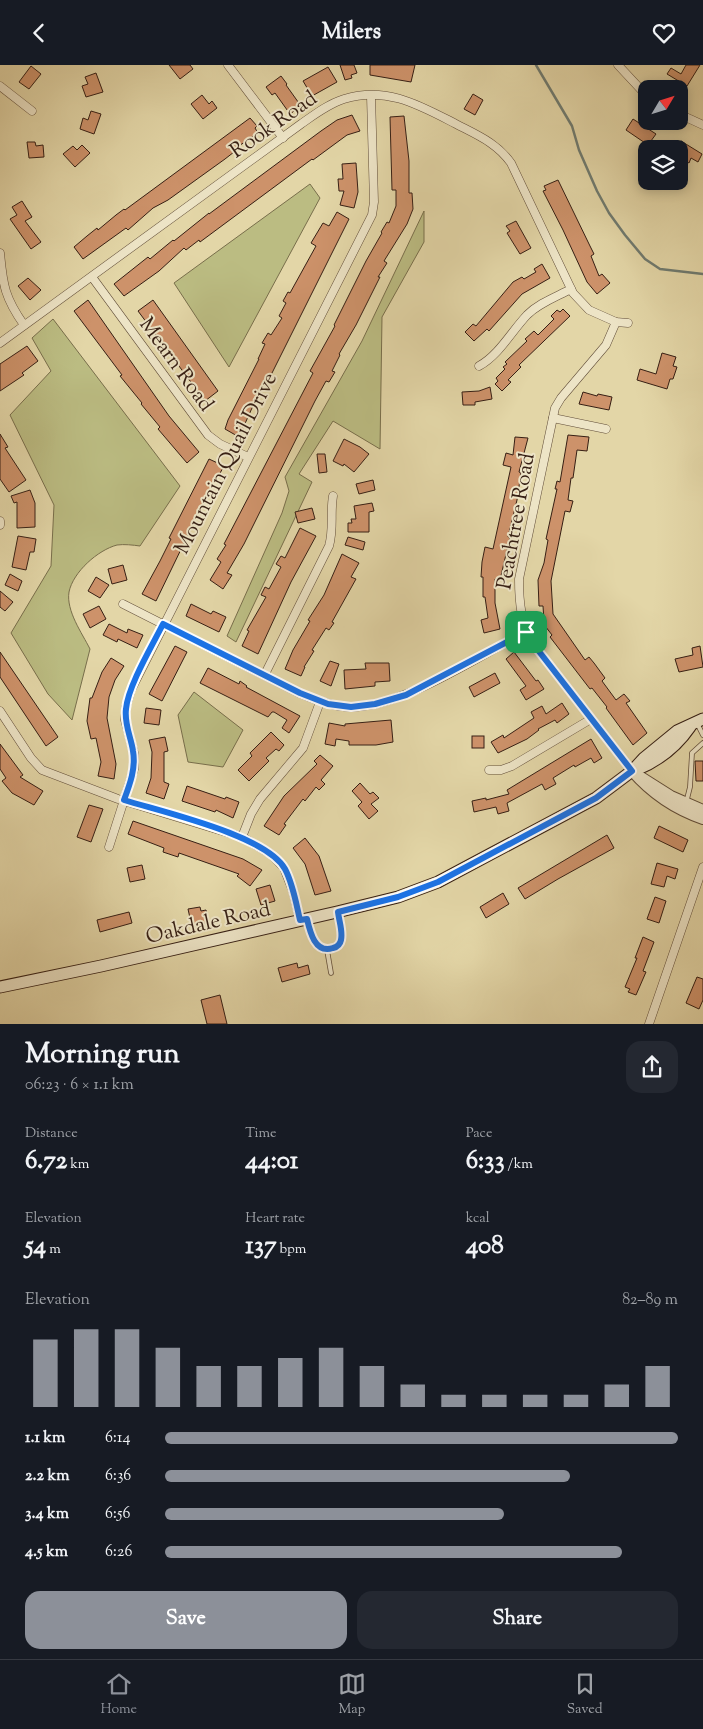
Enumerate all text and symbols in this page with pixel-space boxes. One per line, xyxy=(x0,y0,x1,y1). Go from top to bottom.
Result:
text: Milers xyxy=(322,17,381,49)
icon: back xyxy=(25,19,53,47)
icon: heart xyxy=(650,19,678,47)
north arrow xyxy=(638,80,688,130)
map controls xyxy=(638,80,688,190)
street label: Rook Road xyxy=(224,84,324,167)
button: layers xyxy=(638,140,688,190)
street label: Mearn Road xyxy=(131,312,220,419)
street label: Mountain Quail Drive xyxy=(168,368,286,560)
street label: Peachtree Road xyxy=(490,451,544,592)
pin xyxy=(505,611,547,653)
icon: arrive xyxy=(512,618,540,646)
street label: Oakdale Road xyxy=(143,895,274,953)
text: Morning run xyxy=(25,1035,180,1075)
button: share xyxy=(626,1041,678,1093)
text: 06:23 · 6 × 1.1 km xyxy=(25,1074,134,1097)
text: Distance xyxy=(25,1124,78,1144)
text: Time xyxy=(245,1124,276,1144)
text: Pace xyxy=(466,1124,492,1144)
text: 6.72 xyxy=(25,1144,67,1180)
text: 44:01 xyxy=(245,1144,298,1180)
text: 6:33 xyxy=(466,1144,505,1180)
text: km xyxy=(67,1155,89,1175)
text: /km xyxy=(505,1155,533,1175)
text: Elevation xyxy=(25,1209,82,1229)
text: Heart rate xyxy=(245,1209,305,1229)
text: kcal xyxy=(466,1209,490,1229)
text: 54 xyxy=(25,1229,46,1265)
text: 137 xyxy=(245,1229,276,1265)
text: 408 xyxy=(466,1229,504,1265)
text: m xyxy=(46,1240,61,1260)
text: bpm xyxy=(276,1240,306,1260)
text: Elevation xyxy=(25,1289,90,1312)
text: 82–89 m xyxy=(622,1289,678,1312)
text: 1.1 km xyxy=(25,1427,65,1450)
text: 6:14 xyxy=(105,1427,130,1450)
text: 2.2 km xyxy=(25,1465,69,1488)
text: 6:36 xyxy=(105,1465,131,1488)
text: 3.4 km xyxy=(25,1503,69,1526)
text: 6:56 xyxy=(105,1503,130,1526)
text: 4.5 km xyxy=(25,1541,68,1564)
text: 6:26 xyxy=(105,1541,132,1564)
button: Save xyxy=(25,1591,347,1649)
button: Share xyxy=(357,1591,678,1649)
tab: Home xyxy=(100,1670,137,1720)
tab: Map xyxy=(338,1670,366,1720)
tab: Saved xyxy=(567,1670,603,1720)

